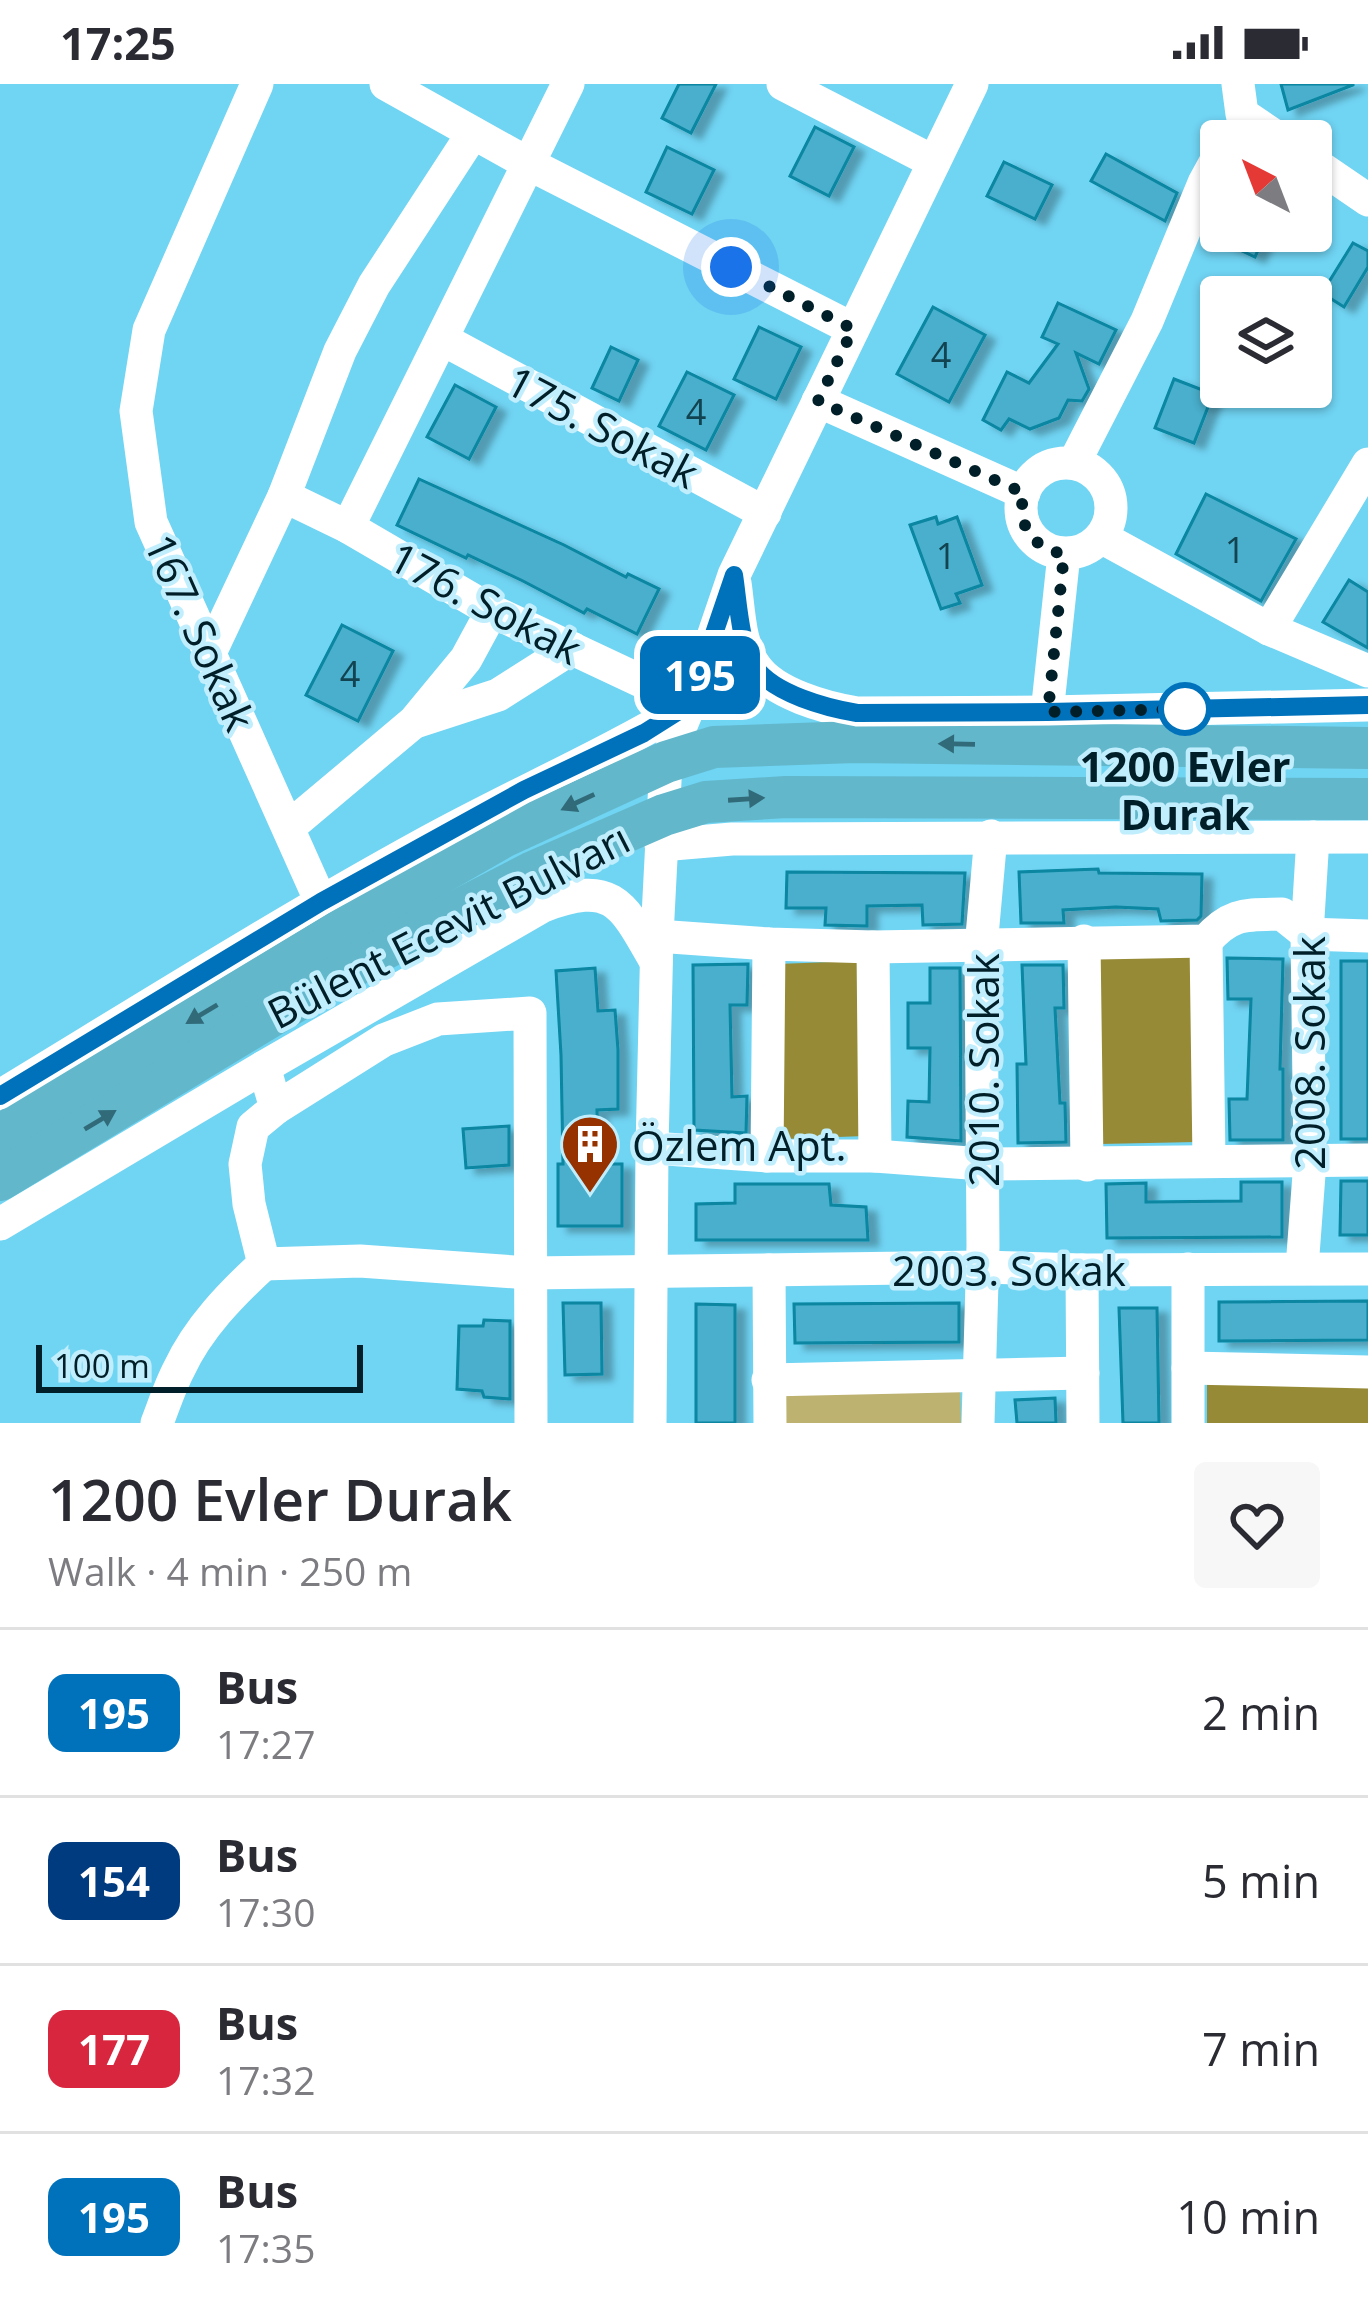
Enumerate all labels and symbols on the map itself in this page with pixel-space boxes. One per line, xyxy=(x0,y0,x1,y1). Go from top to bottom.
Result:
north arrow xyxy=(1200,120,1332,252)
your location xyxy=(701,237,761,297)
house number: 4 xyxy=(931,330,951,379)
street label: 175. Sokak xyxy=(497,352,709,500)
house number: 4 xyxy=(686,387,706,436)
street label: 167. Sokak xyxy=(132,525,270,739)
house number: 1 xyxy=(1225,525,1245,574)
street label: 176. Sokak xyxy=(380,528,592,676)
house number: 1 xyxy=(936,531,956,580)
line badge: 195 xyxy=(631,636,769,714)
house number: 4 xyxy=(340,649,360,698)
marker: 1200 Evler Durak xyxy=(1160,684,1210,734)
one-way arrow xyxy=(937,734,975,753)
place label: 1200 Evler Durak xyxy=(1079,737,1291,842)
one-way arrow xyxy=(728,790,765,809)
one-way arrow xyxy=(560,792,595,812)
street label: Bülent Ecevit Bulvarı xyxy=(257,809,639,1041)
street label: 2008. Sokak xyxy=(1280,936,1337,1170)
street label: 2010. Sokak xyxy=(954,953,1011,1187)
one-way arrow xyxy=(185,1002,219,1023)
one-way arrow xyxy=(83,1110,117,1131)
building icon: Özlem Apt. xyxy=(559,1113,621,1195)
place label: Özlem Apt. xyxy=(632,1116,847,1173)
street label: 2003. Sokak xyxy=(892,1241,1126,1298)
scale bar xyxy=(36,1339,363,1392)

